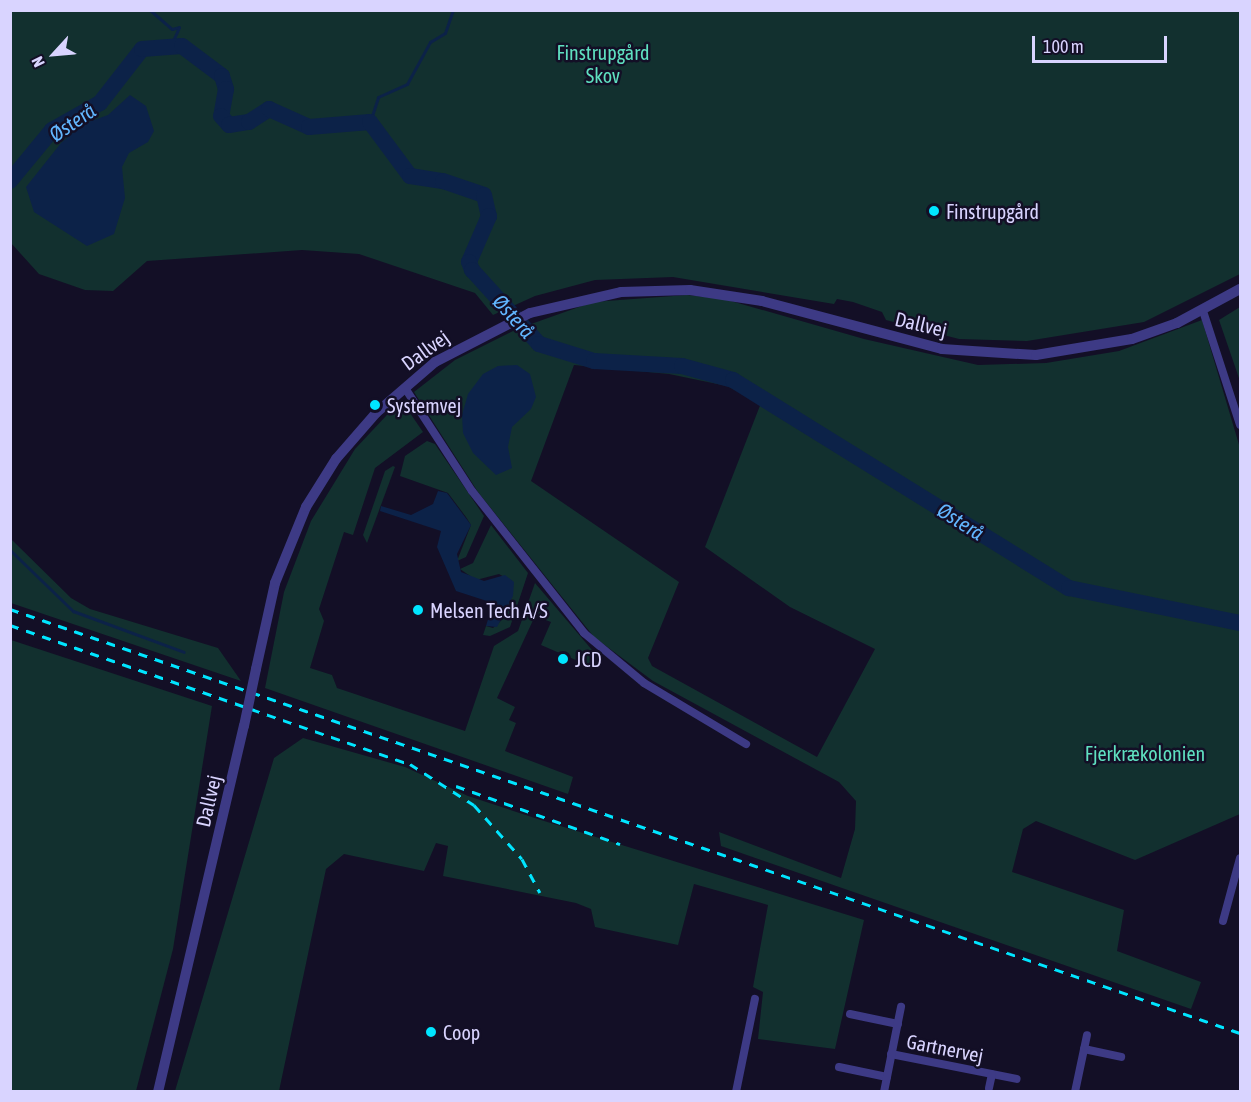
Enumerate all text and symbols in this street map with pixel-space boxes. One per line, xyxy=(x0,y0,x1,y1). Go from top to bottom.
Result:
north arrow xyxy=(24,24,84,84)
scale bar xyxy=(1035,24,1170,62)
text: 100 m xyxy=(1043,36,1084,57)
park label: Finstrupgård Skov xyxy=(556,41,650,88)
text: N xyxy=(28,54,48,70)
water label: Østerå xyxy=(44,97,100,147)
place label: Finstrupgård xyxy=(946,199,1039,223)
marker: Finstrupgård xyxy=(927,204,941,218)
water label: Østerå xyxy=(488,289,540,343)
street label: Dallvej xyxy=(893,306,949,342)
street label: Dallvej xyxy=(397,325,453,375)
place label: Systemvej xyxy=(387,393,461,417)
marker: Systemvej xyxy=(368,398,382,412)
water label: Østerå xyxy=(933,497,989,545)
place label: Melsen Tech A/S xyxy=(430,598,548,622)
marker: Melsen Tech A/S xyxy=(411,603,425,617)
place label: JCD xyxy=(575,647,602,671)
marker: JCD xyxy=(556,652,570,666)
park label: Fjerkrækolonien xyxy=(1085,741,1205,765)
street label: Dallvej xyxy=(190,773,226,829)
place label: Coop xyxy=(443,1020,480,1044)
marker: Coop xyxy=(424,1025,438,1039)
street label: Gartnervej xyxy=(905,1029,985,1067)

